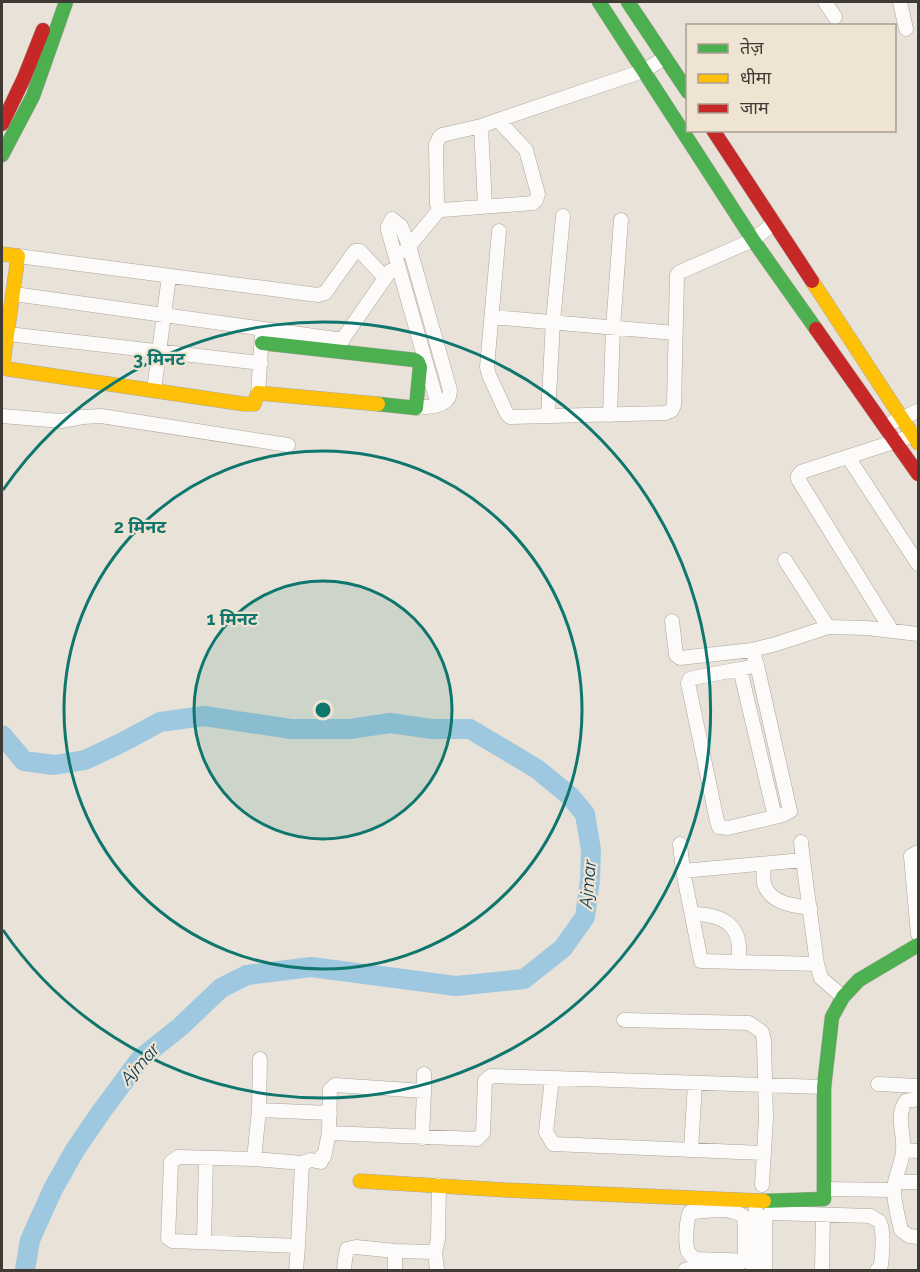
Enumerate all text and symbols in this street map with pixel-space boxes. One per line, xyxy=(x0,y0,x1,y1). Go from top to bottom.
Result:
legend xyxy=(686,24,896,132)
text: तेज़ xyxy=(740,37,764,58)
text: धीमा xyxy=(740,67,771,88)
text: जाम xyxy=(740,97,770,118)
text: 3 मिनट xyxy=(133,348,185,369)
text: 2 मिनट xyxy=(114,516,166,537)
text: 1 मिनट xyxy=(207,608,258,629)
centre of rings xyxy=(313,700,333,720)
water label: Ajmar xyxy=(575,858,600,910)
water label: Ajmar xyxy=(115,1038,164,1089)

